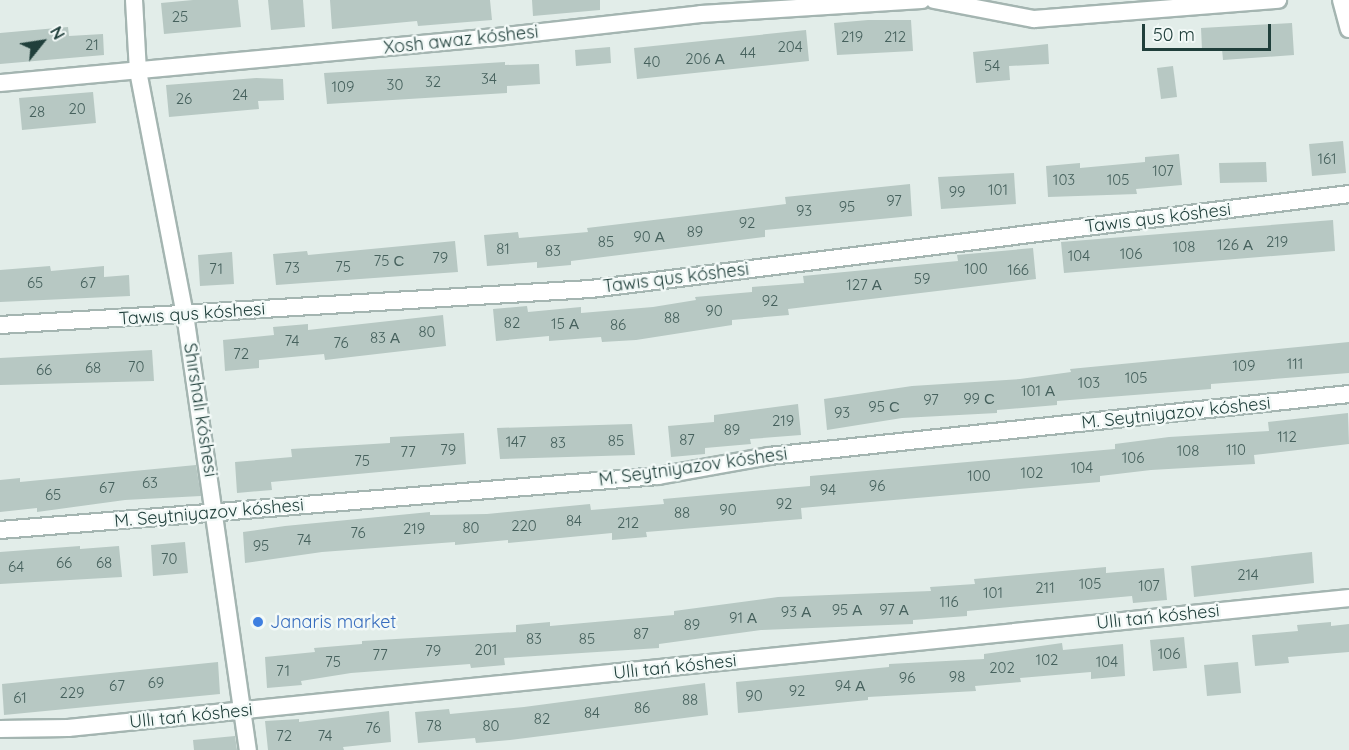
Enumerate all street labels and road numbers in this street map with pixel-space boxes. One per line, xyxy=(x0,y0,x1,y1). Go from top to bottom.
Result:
street label: Xosh awaz kóshesi xyxy=(383,21,539,59)
street label: Tawıs qus kóshesi xyxy=(1084,198,1232,238)
street label: Tawıs qus kóshesi xyxy=(602,258,750,298)
street label: Tawıs qus kóshesi xyxy=(118,298,266,330)
street label: Shırshalı kóshesi xyxy=(179,342,221,478)
street label: M. Seytniyazov kóshesi xyxy=(1080,392,1272,434)
street label: M. Seytniyazov kóshesi xyxy=(597,443,789,491)
street label: M. Seytniyazov kóshesi xyxy=(113,494,305,532)
street label: Ullı tań kóshesi xyxy=(1095,600,1221,634)
street label: Ullı tań kóshesi xyxy=(612,650,738,684)
street label: Ullı tań kóshesi xyxy=(128,699,254,733)

